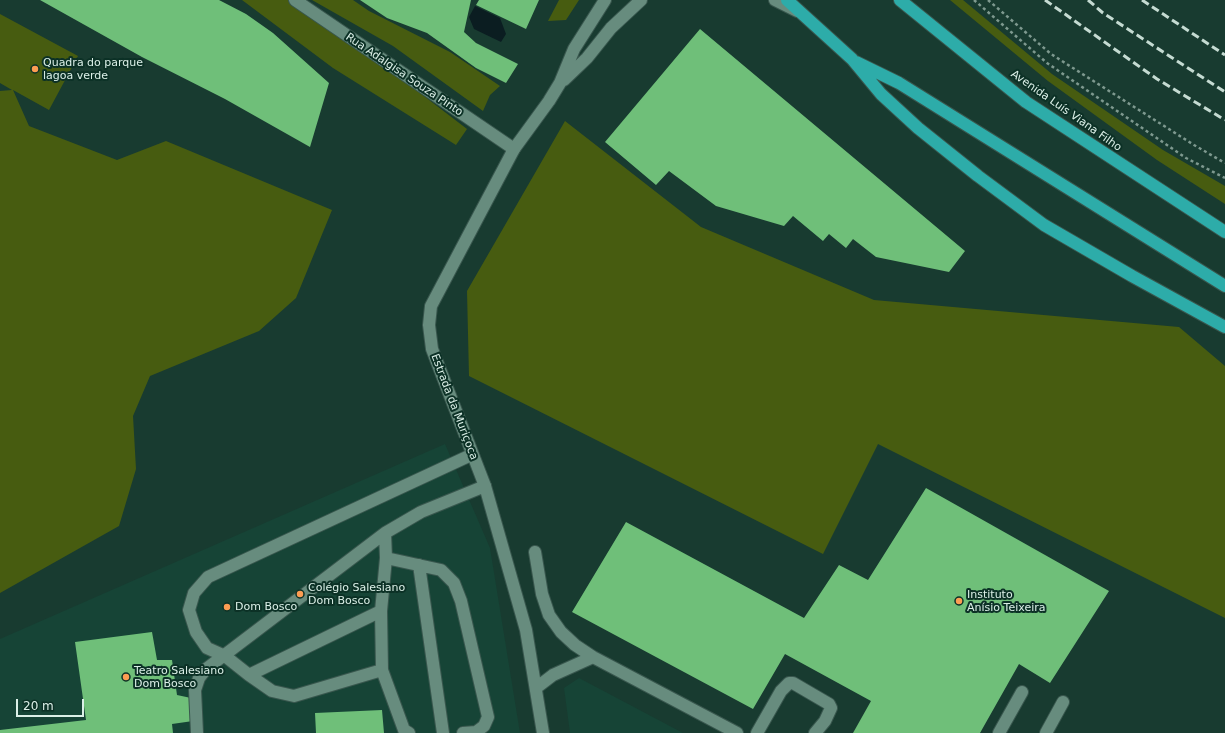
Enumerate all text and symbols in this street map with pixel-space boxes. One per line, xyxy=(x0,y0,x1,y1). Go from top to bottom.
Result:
street label: Rua Adalgisa Souza Pinto xyxy=(343,31,465,119)
place label: Quadra do parque lagoa verde xyxy=(43,56,143,82)
marker: Quadra do parque lagoa verde xyxy=(30,64,40,74)
street label: Avenida Luís Viana Filho xyxy=(1008,68,1124,154)
street label: Estrada da Muriçoca xyxy=(428,352,480,462)
place label: Colégio Salesiano Dom Bosco xyxy=(308,581,405,607)
place label: Instituto Anísio Teixeira xyxy=(967,588,1045,614)
marker: Colégio Salesiano Dom Bosco xyxy=(295,589,305,599)
marker: Instituto Anísio Teixeira xyxy=(954,596,964,606)
place label: Dom Bosco xyxy=(235,600,297,614)
marker: Dom Bosco xyxy=(222,602,232,612)
place label: Teatro Salesiano Dom Bosco xyxy=(134,664,224,690)
marker: Teatro Salesiano Dom Bosco xyxy=(121,672,131,682)
scale bar xyxy=(18,691,86,717)
text: 20 m xyxy=(23,699,54,713)

